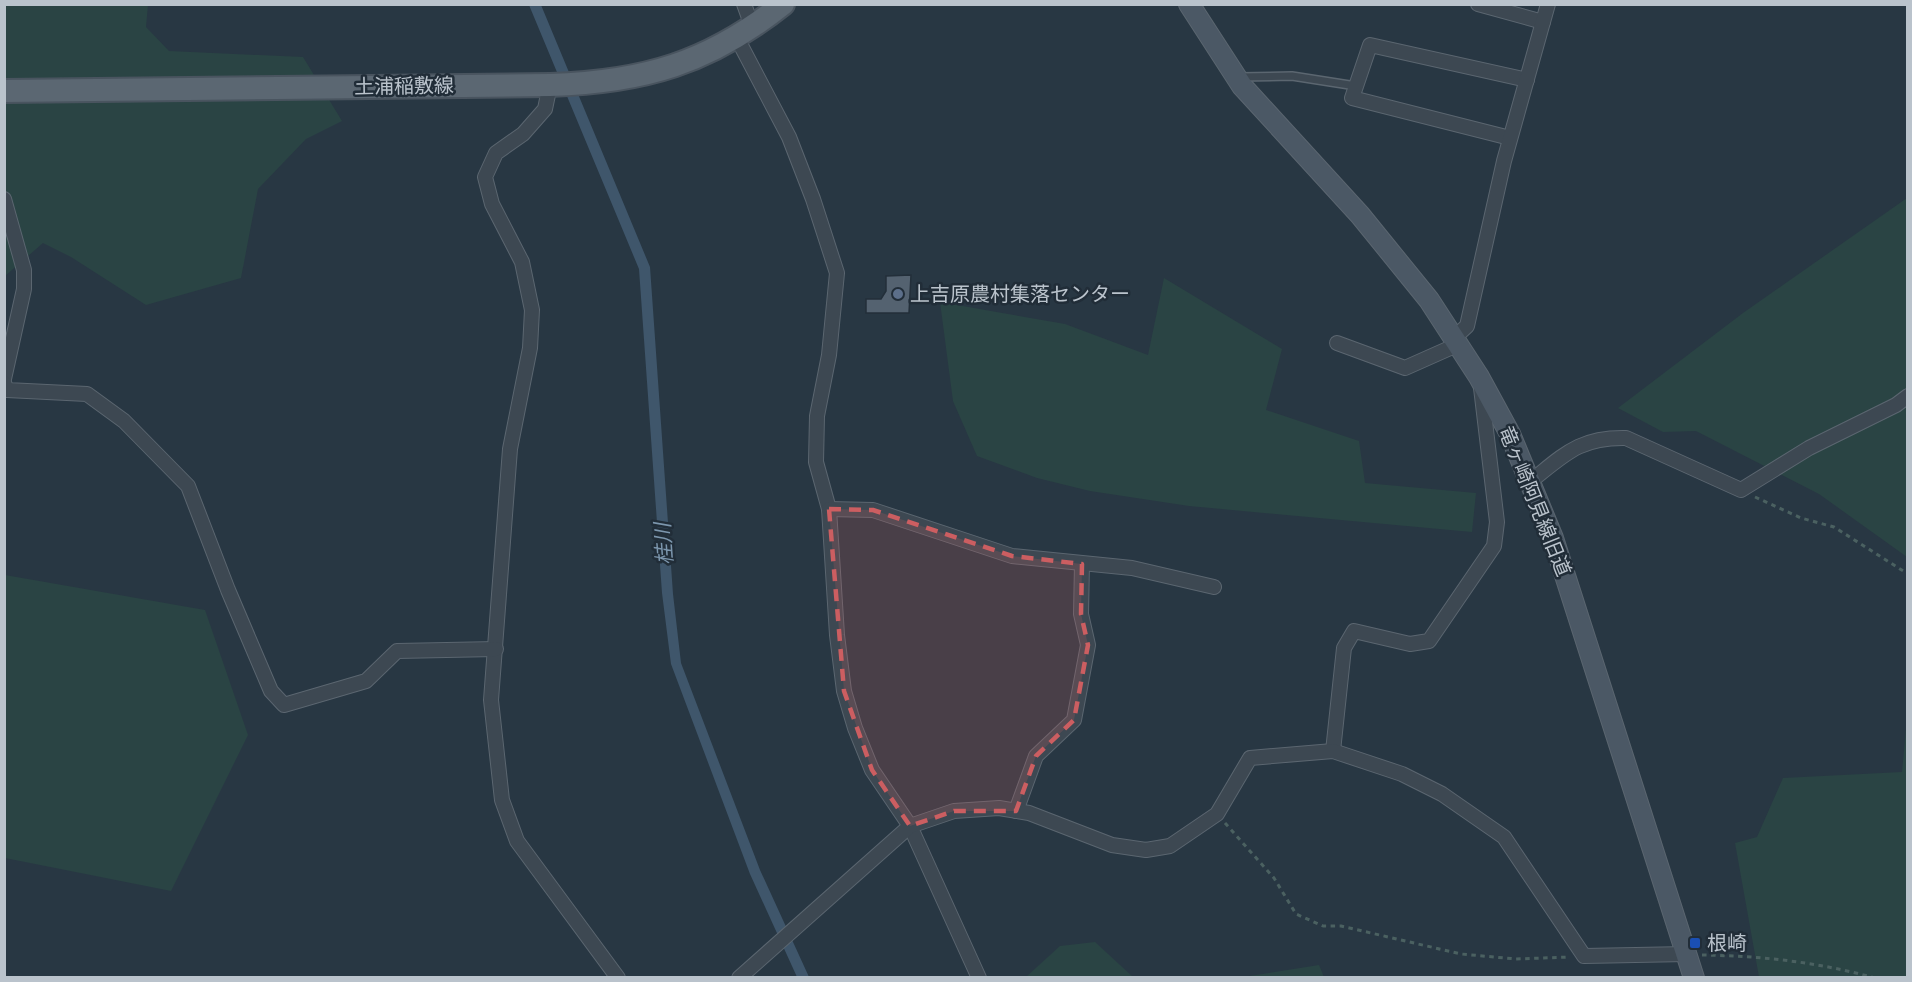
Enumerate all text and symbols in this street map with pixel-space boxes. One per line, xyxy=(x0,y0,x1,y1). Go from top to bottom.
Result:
street label: 土浦稲敷線 xyxy=(354,73,454,99)
place label: 上吉原農村集落センター xyxy=(910,282,1130,306)
marker: 上吉原農村集落センター xyxy=(891,287,905,301)
street label: 竜ヶ崎阿見線旧道 xyxy=(1494,422,1576,580)
water label: 桂川 xyxy=(649,520,677,566)
place label: 根崎 xyxy=(1707,931,1747,955)
marker: 根崎 xyxy=(1688,936,1702,950)

